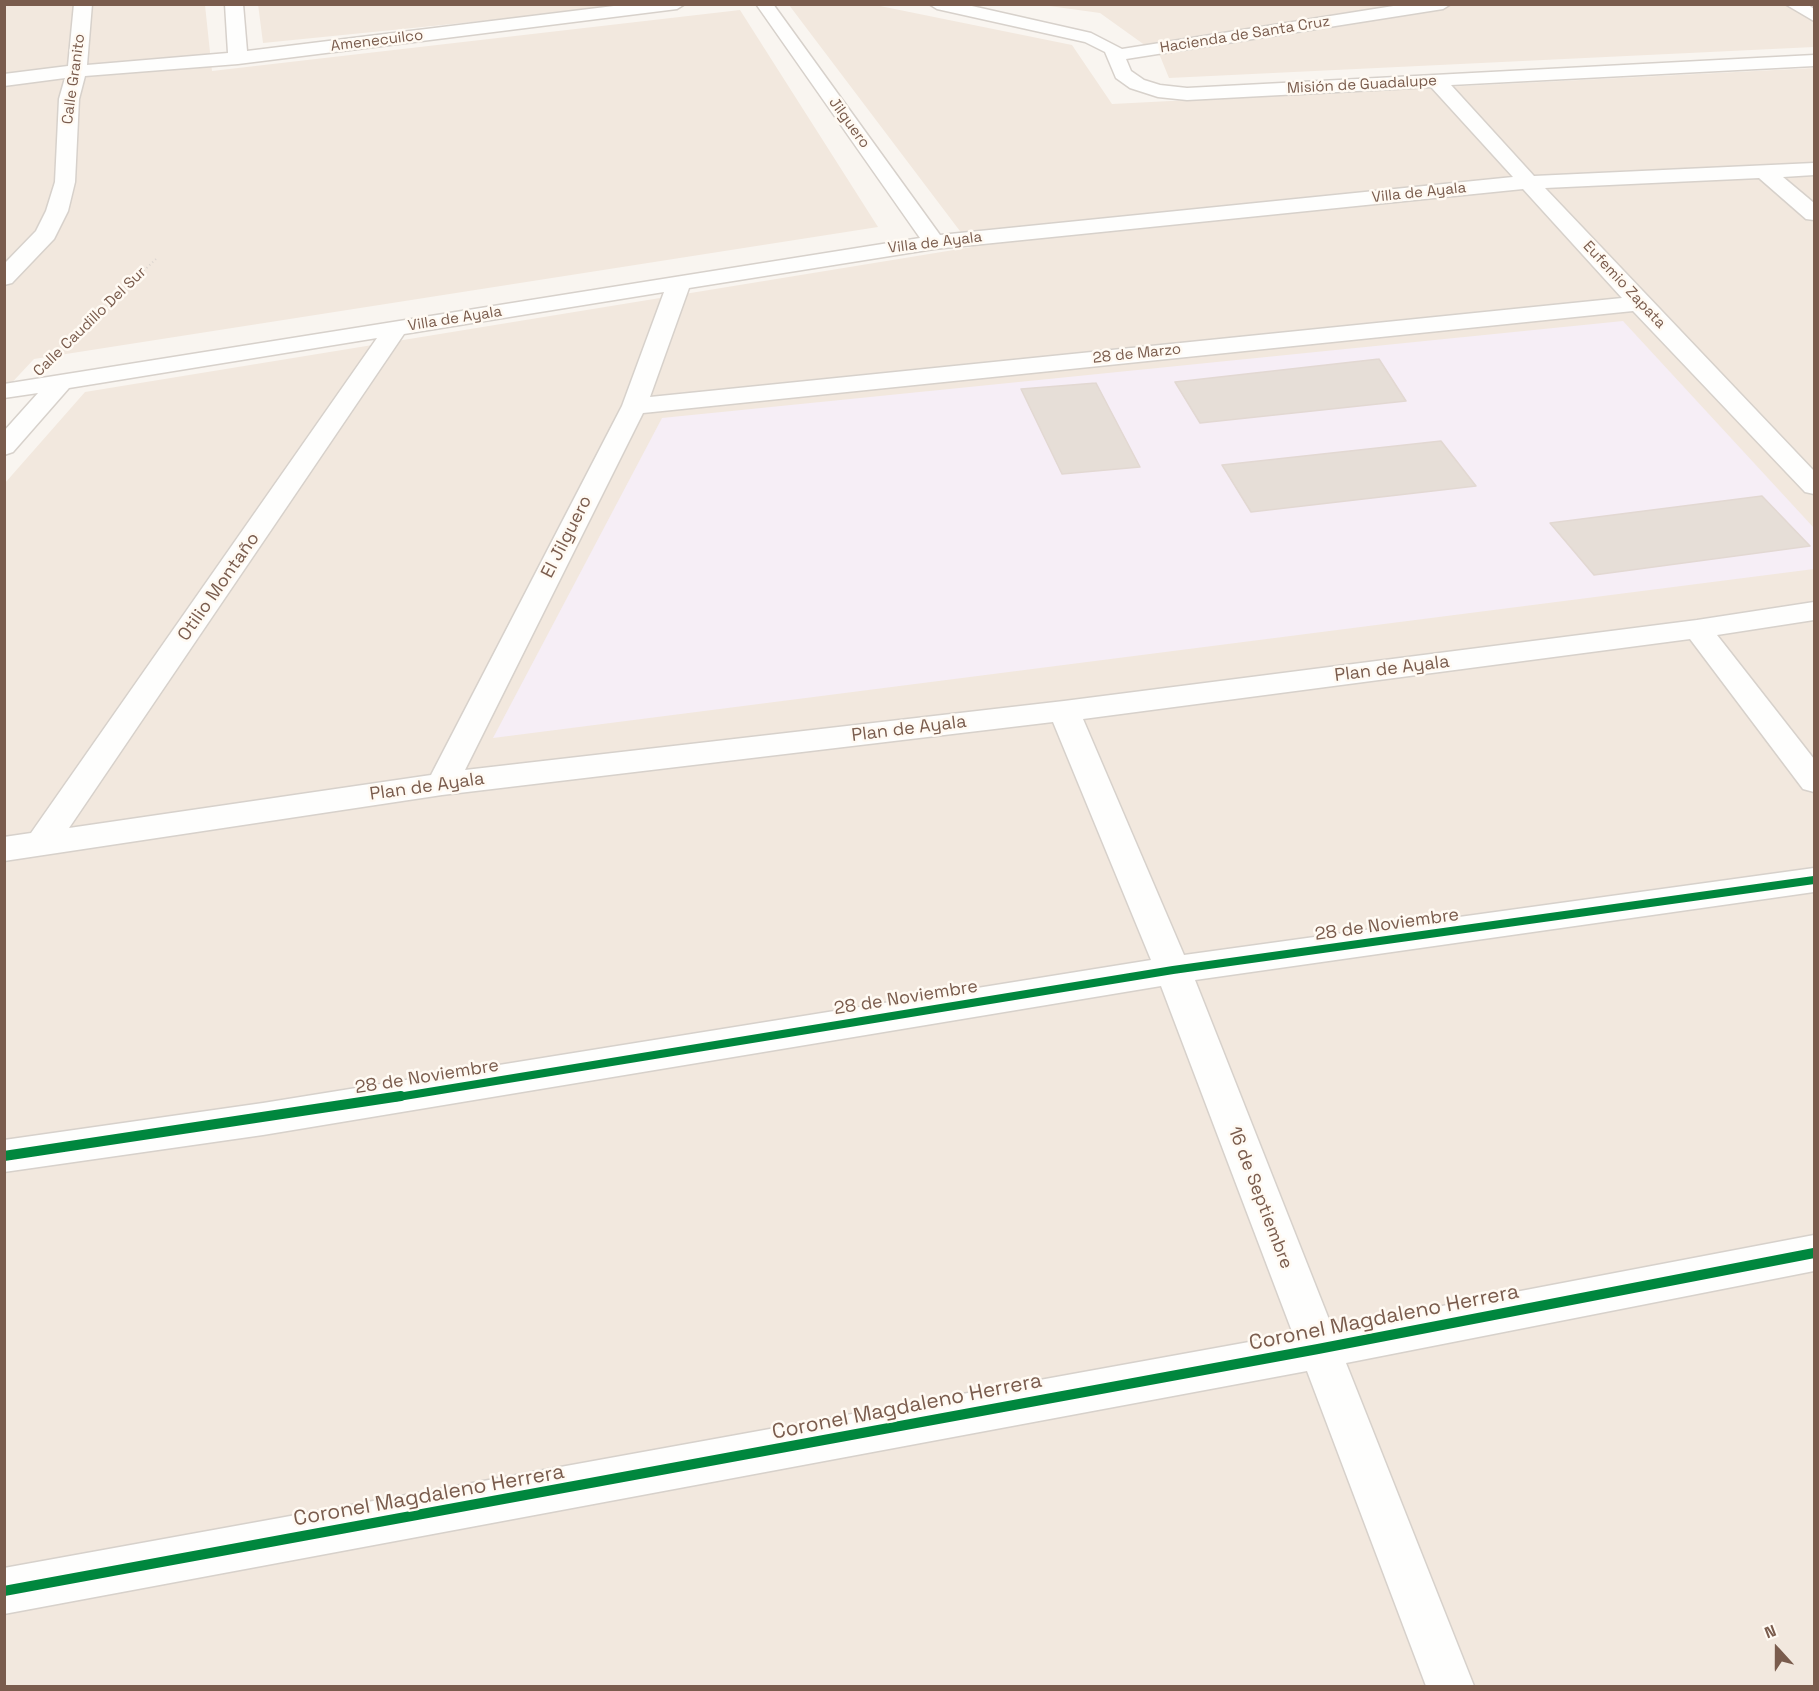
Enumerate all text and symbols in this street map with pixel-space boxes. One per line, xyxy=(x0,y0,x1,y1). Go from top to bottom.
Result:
street label: Hacienda de Santa Cruz xyxy=(1159,13,1331,57)
street label: Amenecuilco xyxy=(330,26,424,56)
street label: Calle Granito xyxy=(59,33,89,125)
street label: Misión de Guadalupe xyxy=(1287,72,1437,98)
street label: Jilguero xyxy=(824,94,874,152)
street label: Villa de Ayala xyxy=(1371,179,1467,207)
street label: Villa de Ayala xyxy=(887,228,983,258)
street label: Eufemio Zapata xyxy=(1579,238,1669,332)
street label: Calle Caudillo Del Sur xyxy=(30,264,150,380)
street label: Villa de Ayala xyxy=(407,303,503,335)
street label: 28 de Marzo xyxy=(1092,340,1182,368)
street label: El Jilguero xyxy=(537,492,597,582)
street label: Otilio Montaño xyxy=(174,529,264,645)
street label: Plan de Ayala xyxy=(1333,651,1451,687)
street label: Plan de Ayala xyxy=(850,711,968,747)
street label: Plan de Ayala xyxy=(368,768,486,806)
street label: 28 de Noviembre xyxy=(1314,904,1460,946)
street label: 28 de Noviembre xyxy=(833,976,979,1020)
street label: 28 de Noviembre xyxy=(354,1055,500,1099)
street label: 16 de Septiembre xyxy=(1223,1124,1297,1272)
street label: Coronel Magdaleno Herrera xyxy=(1247,1279,1521,1357)
street label: Coronel Magdaleno Herrera xyxy=(770,1368,1044,1446)
street label: Coronel Magdaleno Herrera xyxy=(292,1460,566,1532)
north arrow xyxy=(1747,1619,1807,1679)
text: N xyxy=(1762,1620,1779,1643)

